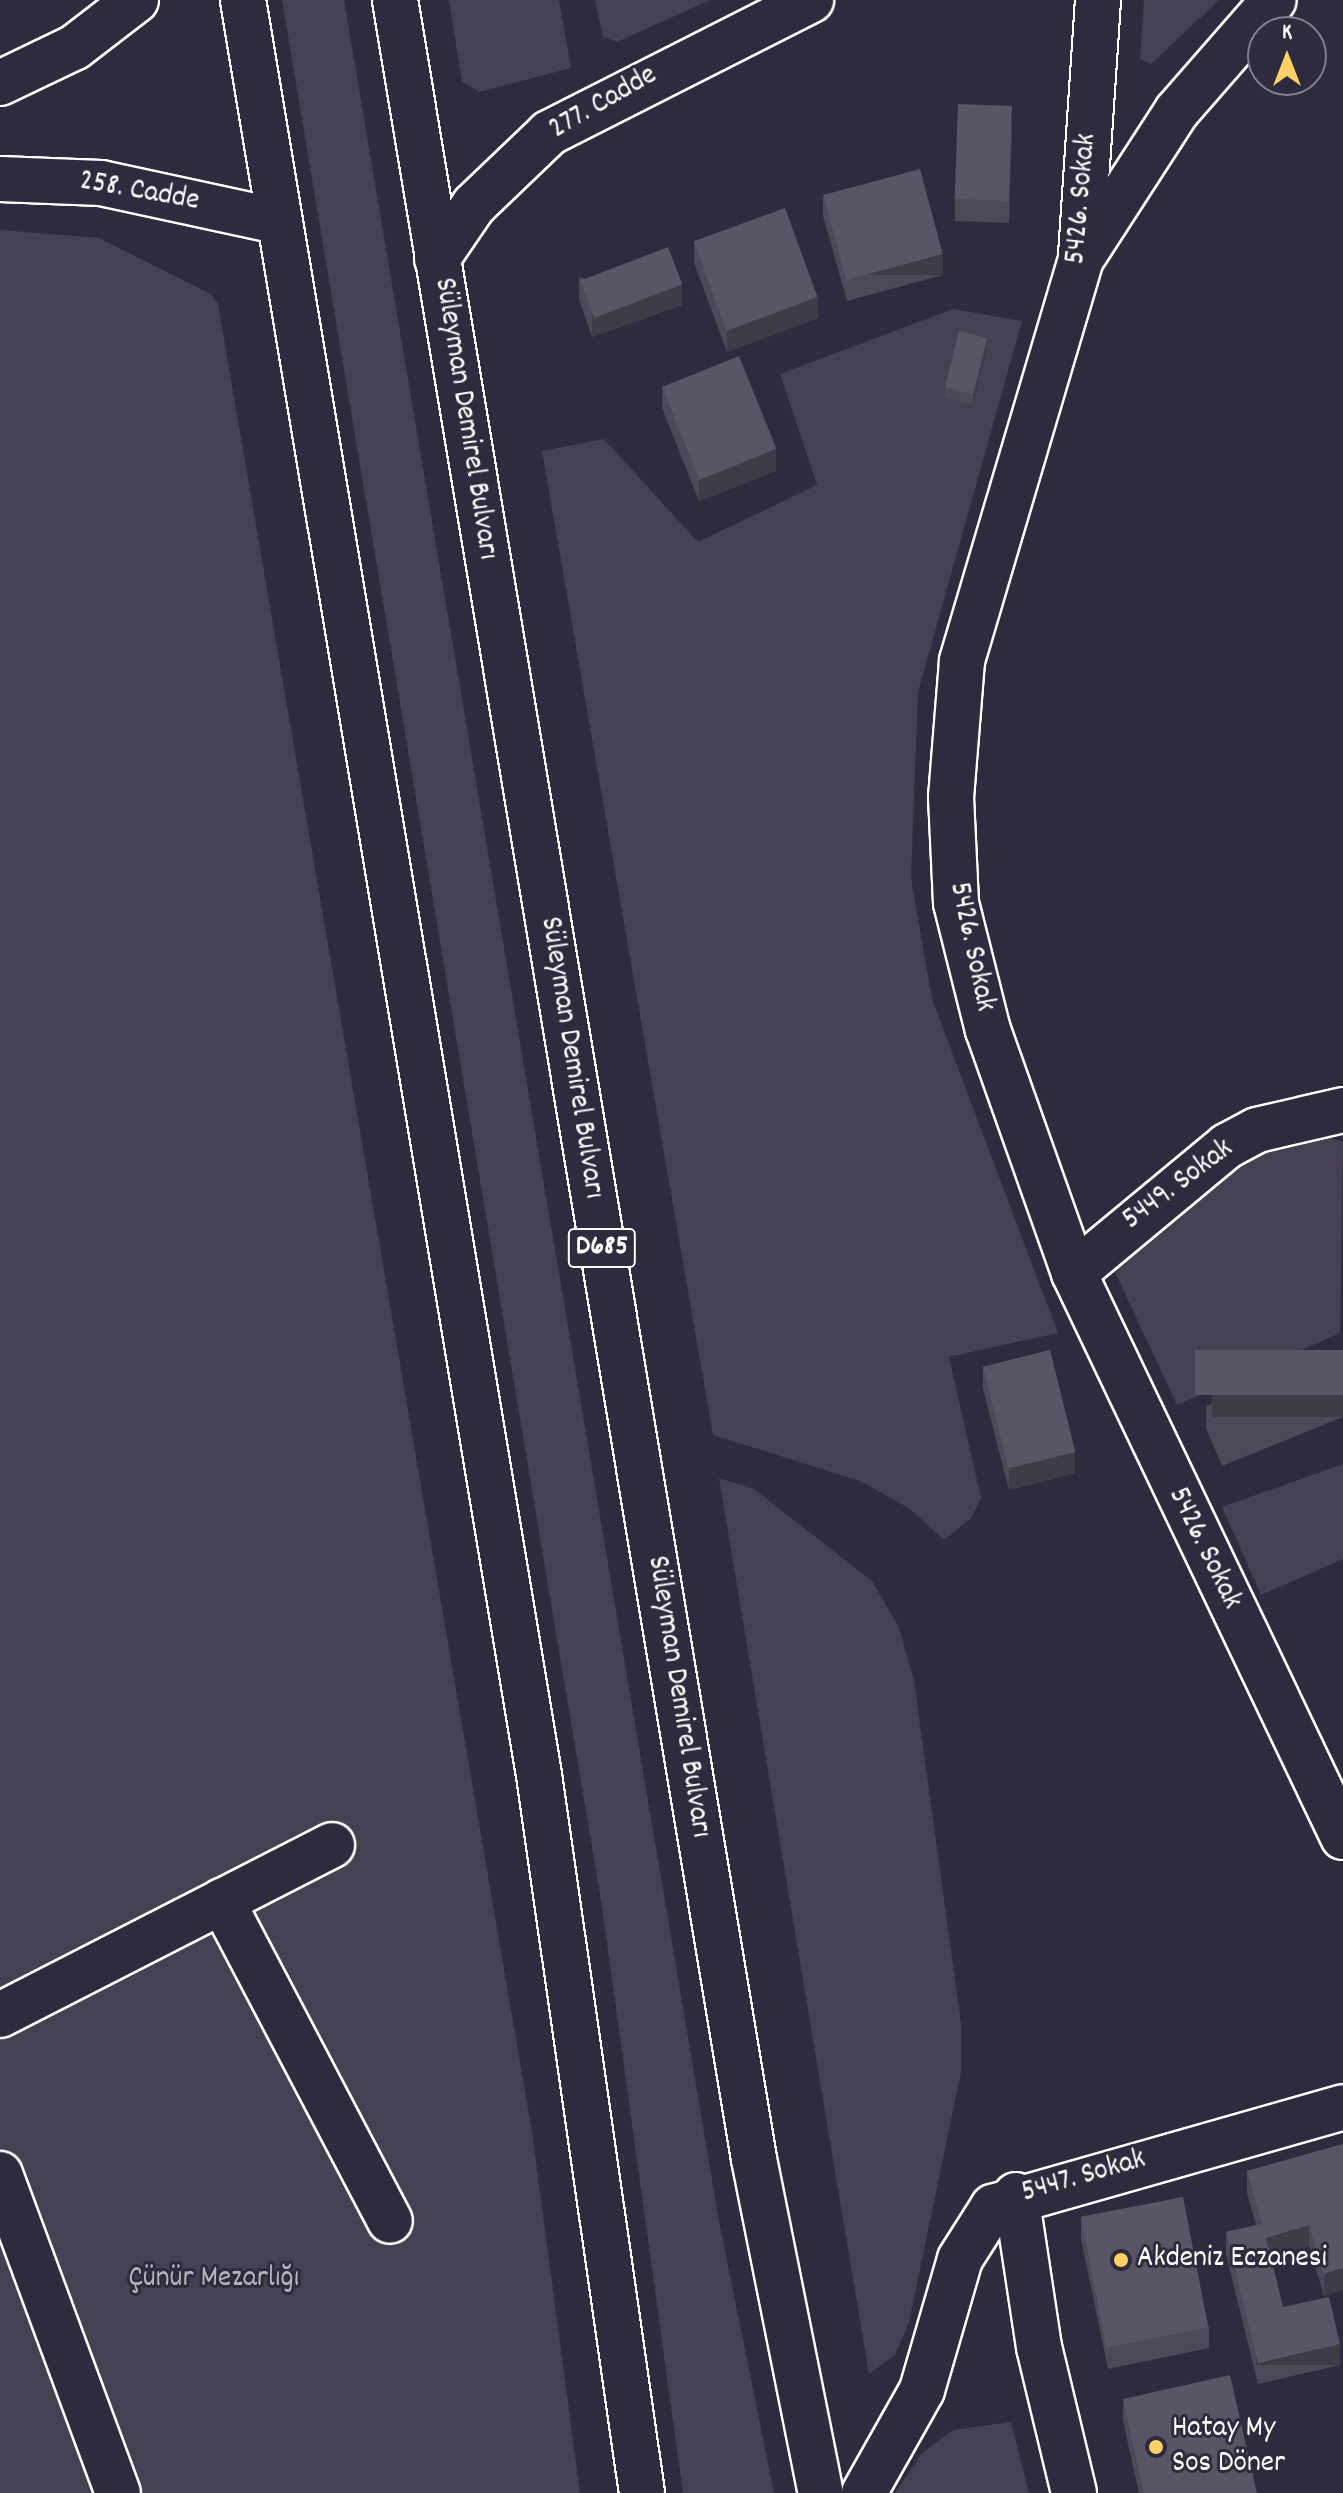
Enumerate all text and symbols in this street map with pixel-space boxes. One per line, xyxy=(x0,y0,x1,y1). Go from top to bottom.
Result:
north arrow xyxy=(1247,16,1327,96)
text: K xyxy=(1282,18,1292,49)
street label: 277. Cadde xyxy=(544,59,664,149)
street label: 5426. Sokak xyxy=(1059,132,1107,266)
street label: 258. Cadde xyxy=(76,165,202,221)
street label: Süleyman Demirel Bulvarı xyxy=(424,276,504,562)
street label: 5426. Sokak xyxy=(939,879,1001,1015)
street label: Süleyman Demirel Bulvarı xyxy=(530,915,610,1201)
street label: 5449. Sokak xyxy=(1116,1133,1242,1239)
road number: D685 xyxy=(566,1224,638,1272)
street label: 5426. Sokak xyxy=(1158,1482,1248,1616)
street label: Süleyman Demirel Bulvarı xyxy=(637,1554,717,1840)
street label: 5447. Sokak xyxy=(1018,2143,1150,2213)
place label: Akdeniz Eczanesi xyxy=(1137,2242,1327,2278)
marker: Akdeniz Eczanesi xyxy=(1112,2251,1130,2269)
park label: Çünür Mezarlığı xyxy=(129,2262,299,2298)
place label: Hatay My Sos Döner xyxy=(1172,2412,1285,2482)
marker: Hatay My Sos Döner xyxy=(1147,2438,1165,2456)

